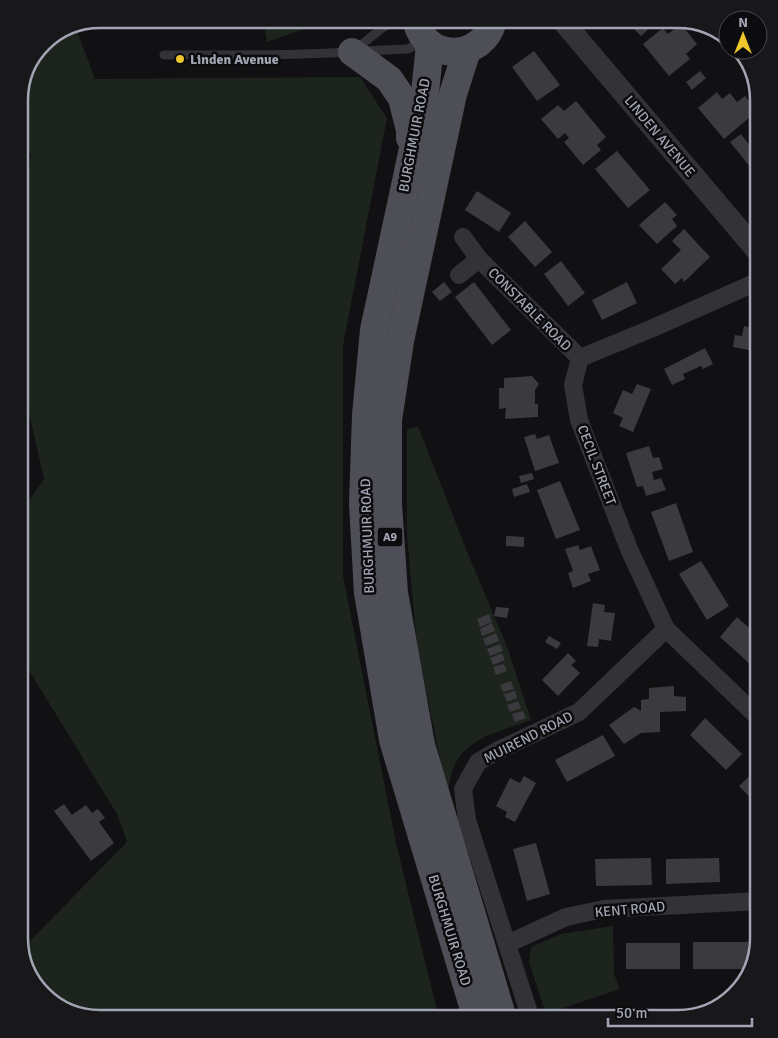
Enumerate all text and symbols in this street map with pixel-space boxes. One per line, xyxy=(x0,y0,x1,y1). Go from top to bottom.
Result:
north arrow xyxy=(718,10,768,60)
text: N xyxy=(738,14,748,31)
place label: Linden Avenue xyxy=(190,51,279,68)
marker: Linden Avenue xyxy=(174,53,186,65)
street label: BURGHMUIR ROAD xyxy=(395,77,434,193)
street label: LINDEN AVENUE xyxy=(621,92,699,181)
street label: CONSTABLE ROAD xyxy=(485,264,575,354)
street label: CECIL STREET xyxy=(573,423,620,508)
street label: BURGHMUIR ROAD xyxy=(357,478,378,594)
road number: A9 xyxy=(378,528,402,546)
street label: MUIREND ROAD xyxy=(481,708,576,767)
street label: BURGHMUIR ROAD xyxy=(424,872,475,988)
street label: KENT ROAD xyxy=(594,898,666,921)
scale bar xyxy=(608,996,752,1028)
text: 50 m xyxy=(616,1004,647,1022)

